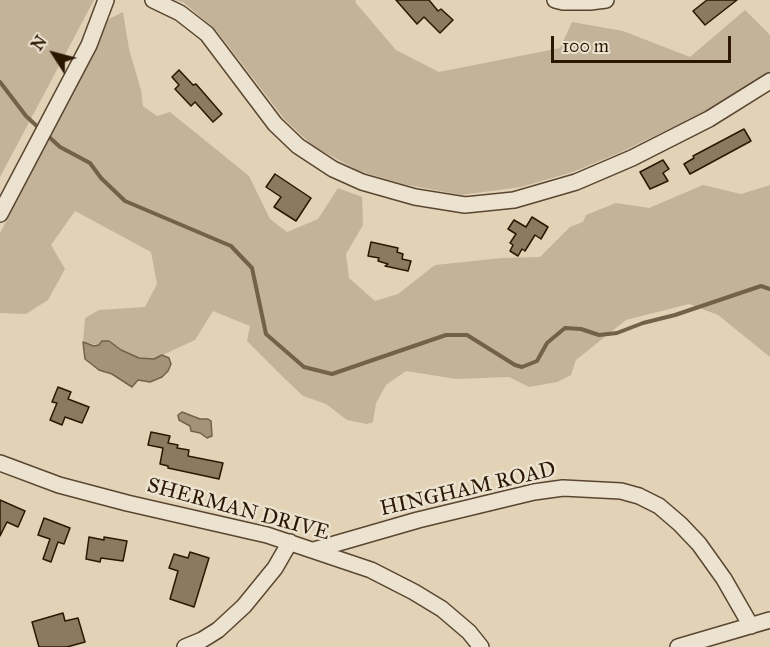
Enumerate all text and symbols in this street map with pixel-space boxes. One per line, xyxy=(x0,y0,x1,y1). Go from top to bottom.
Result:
north arrow xyxy=(24,24,84,84)
scale bar xyxy=(554,24,734,62)
text: N xyxy=(27,32,51,54)
text: 100 m xyxy=(562,35,609,57)
street label: HINGHAM ROAD xyxy=(378,458,558,522)
street label: SHERMAN DRIVE xyxy=(144,474,332,546)

